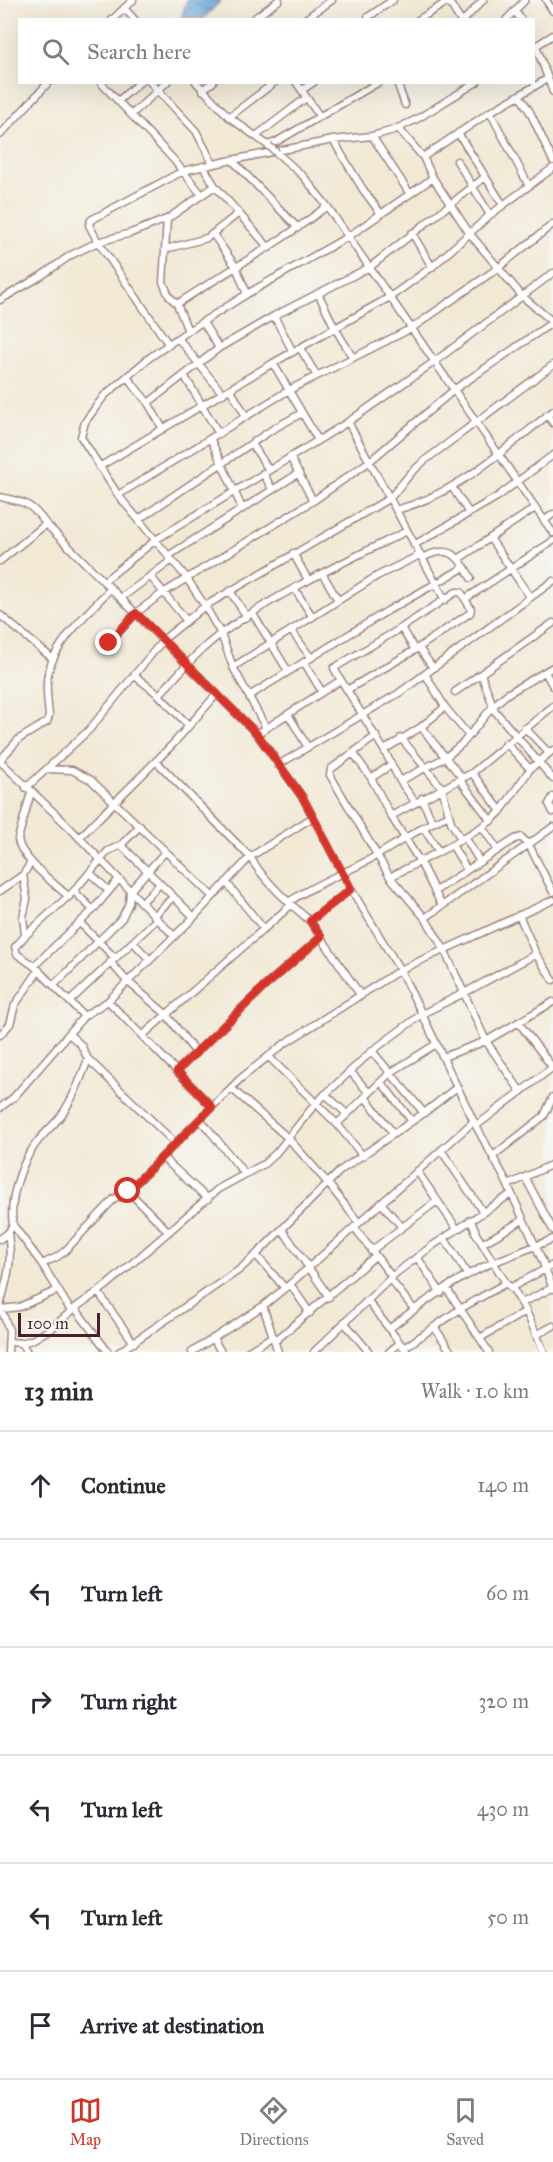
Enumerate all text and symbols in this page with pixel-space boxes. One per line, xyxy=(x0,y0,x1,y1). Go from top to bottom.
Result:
search box xyxy=(18,18,535,84)
icon: search xyxy=(39,35,72,68)
text: Search here xyxy=(87,38,191,65)
route end xyxy=(95,629,121,655)
route start xyxy=(114,1177,140,1203)
scale bar xyxy=(18,1310,100,1338)
text: 100 m xyxy=(27,1314,69,1333)
text: 13 min xyxy=(24,1375,93,1407)
text: Walk · 1.0 km xyxy=(421,1379,529,1403)
icon: ahead xyxy=(24,1469,57,1502)
text: Continue xyxy=(81,1472,166,1499)
text: 140 m xyxy=(477,1473,529,1497)
icon: left xyxy=(24,1577,57,1610)
text: Turn left xyxy=(81,1580,163,1607)
text: 60 m xyxy=(486,1581,529,1605)
icon: right xyxy=(24,1685,57,1718)
text: Turn right xyxy=(81,1688,177,1715)
text: 320 m xyxy=(478,1689,529,1713)
icon: left xyxy=(24,1793,57,1826)
text: Turn left xyxy=(81,1796,163,1823)
text: 430 m xyxy=(477,1797,529,1821)
icon: left xyxy=(24,1901,57,1934)
text: Turn left xyxy=(81,1904,163,1931)
text: 50 m xyxy=(487,1905,529,1929)
icon: arrive xyxy=(24,2009,57,2042)
text: Arrive at destination xyxy=(81,2012,264,2039)
tab: Map xyxy=(69,2094,102,2149)
tab: Directions xyxy=(240,2094,308,2149)
tab: Saved xyxy=(446,2094,484,2149)

